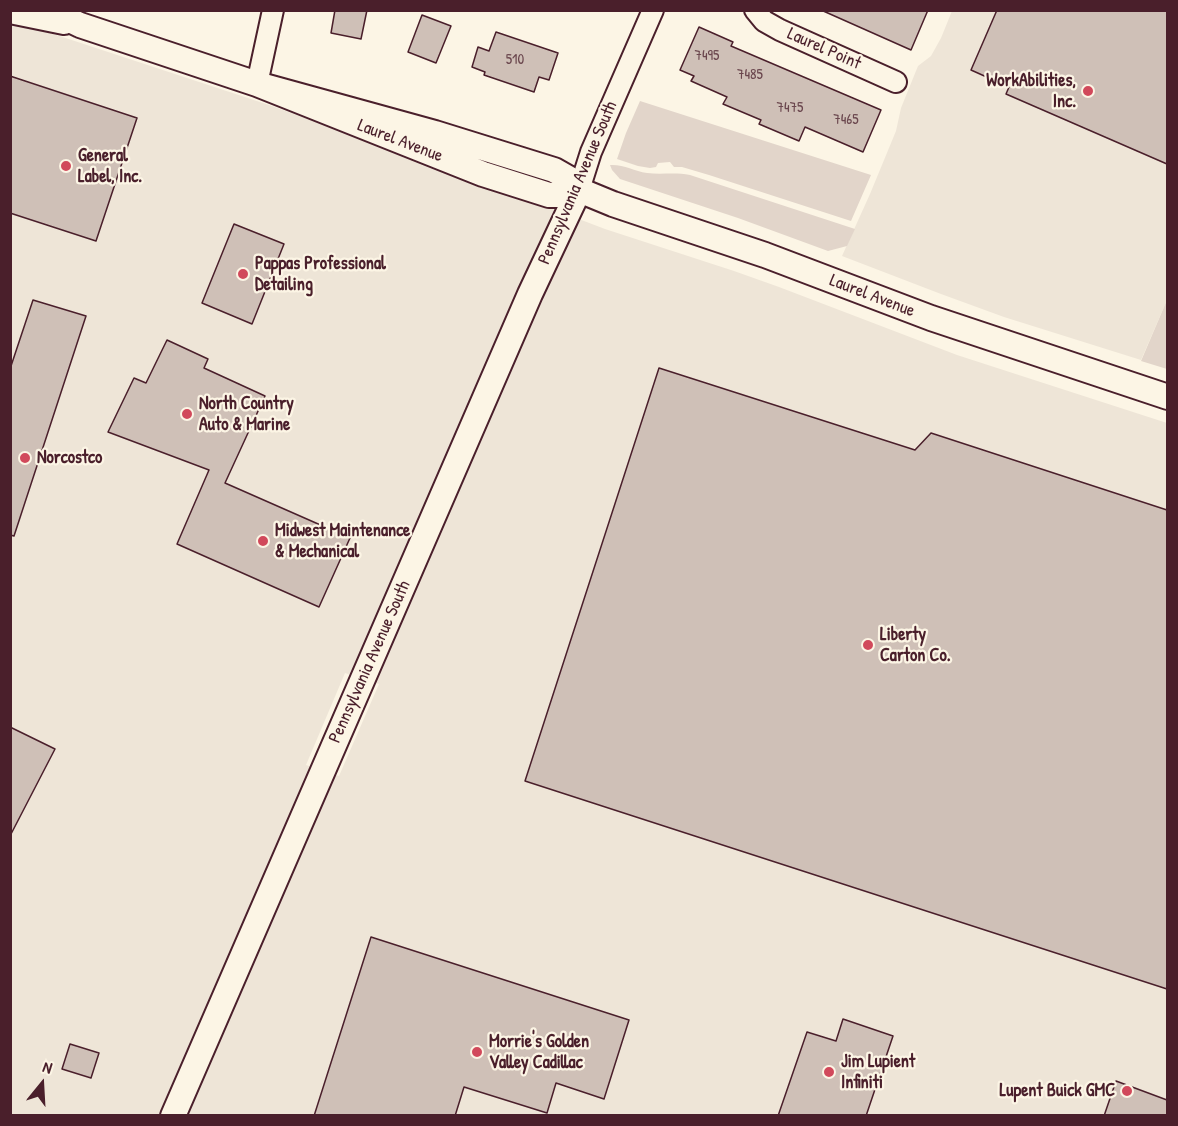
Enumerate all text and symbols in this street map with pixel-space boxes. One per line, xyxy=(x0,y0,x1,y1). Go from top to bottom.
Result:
street label: Laurel Point xyxy=(784,23,864,75)
house number: 7495 xyxy=(695,47,719,65)
house number: 510 xyxy=(506,51,524,69)
house number: 7485 xyxy=(737,66,763,84)
place label: WorkAbilities, Inc. xyxy=(986,70,1076,112)
marker: WorkAbilities, Inc. xyxy=(1081,84,1095,98)
street label: Pennsylvania Avenue South xyxy=(534,98,622,268)
house number: 7475 xyxy=(777,99,803,117)
house number: 7465 xyxy=(833,111,859,129)
street label: Laurel Avenue xyxy=(354,115,446,167)
place label: General Label, Inc. xyxy=(78,145,142,188)
marker: General Label, Inc. xyxy=(59,159,73,173)
place label: Pappas Professional Detailing xyxy=(255,253,386,296)
marker: Pappas Professional Detailing xyxy=(236,267,250,281)
street label: Laurel Avenue xyxy=(826,270,918,322)
place label: North Country Auto & Marine xyxy=(199,393,294,436)
marker: North Country Auto & Marine xyxy=(180,407,194,421)
place label: Norcostco xyxy=(37,447,102,469)
marker: Norcostco xyxy=(18,451,32,465)
place label: Midwest Maintenance & Mechanical xyxy=(275,520,410,562)
marker: Midwest Maintenance & Mechanical xyxy=(256,534,270,548)
street label: Pennsylvania Avenue South xyxy=(324,578,416,746)
place label: Liberty Carton Co. xyxy=(880,624,951,666)
marker: Liberty Carton Co. xyxy=(861,638,875,652)
place label: Morrie's Golden Valley Cadillac xyxy=(489,1031,589,1074)
marker: Morrie's Golden Valley Cadillac xyxy=(470,1045,484,1059)
place label: Jim Lupient Infiniti xyxy=(841,1051,915,1094)
north arrow xyxy=(12,1054,72,1114)
text: N xyxy=(40,1055,55,1079)
marker: Jim Lupient Infiniti xyxy=(822,1065,836,1079)
place label: Lupent Buick GMC xyxy=(1000,1080,1115,1102)
marker: Lupent Buick GMC xyxy=(1120,1084,1134,1098)

